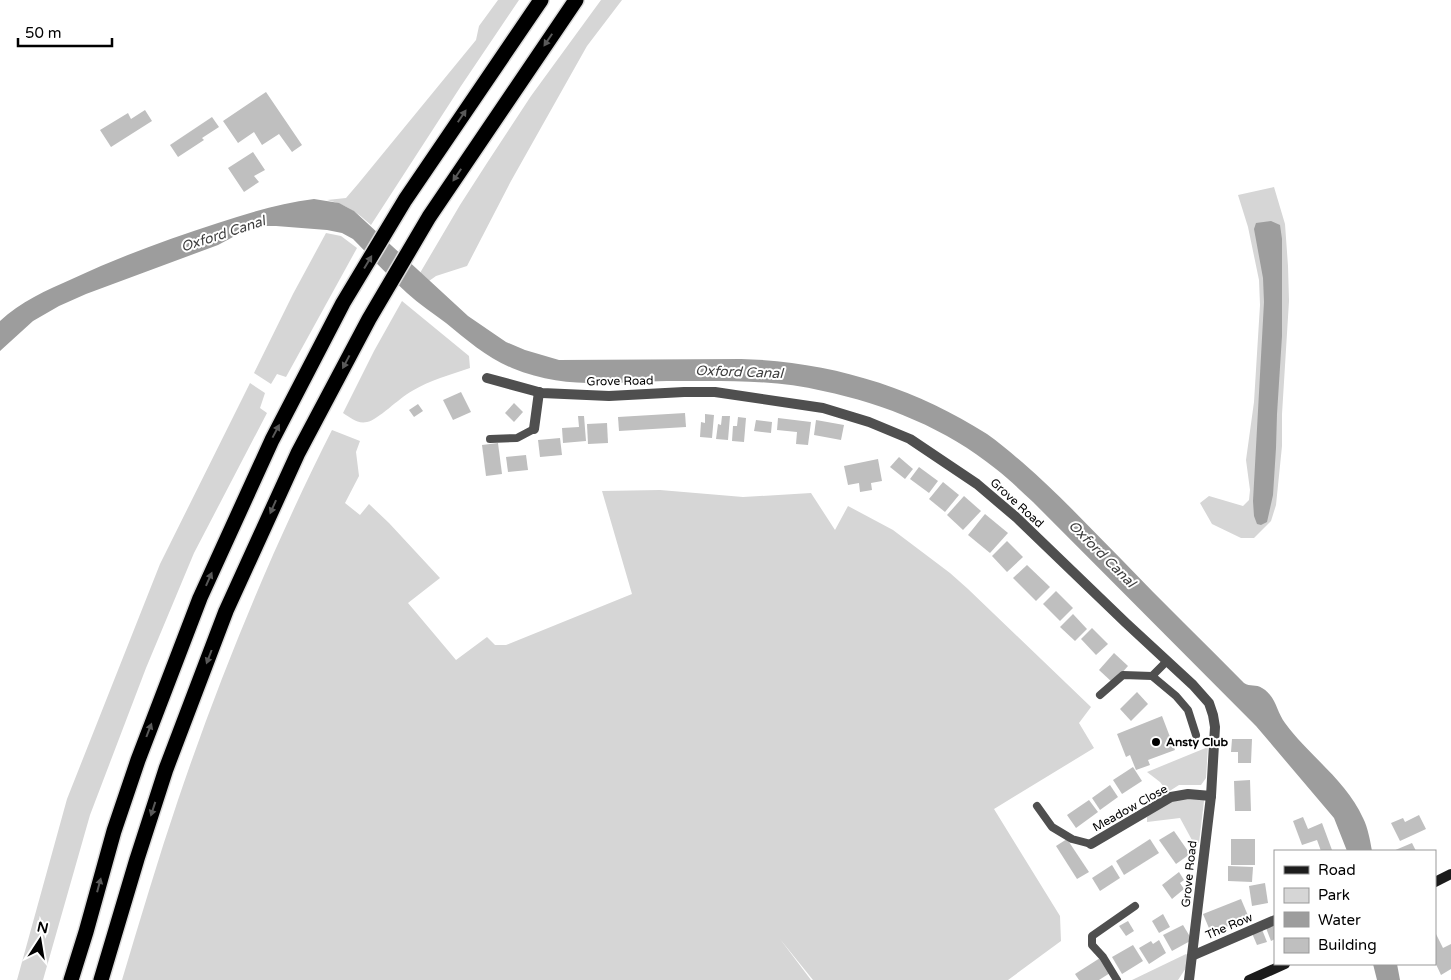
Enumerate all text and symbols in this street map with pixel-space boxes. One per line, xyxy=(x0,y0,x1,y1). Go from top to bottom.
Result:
scale bar xyxy=(18,15,111,47)
text: 50 m xyxy=(25,24,62,42)
one-way arrow xyxy=(543,34,553,47)
one-way arrow xyxy=(457,109,467,123)
one-way arrow xyxy=(452,168,462,181)
water label: Oxford Canal xyxy=(179,212,269,256)
one-way arrow xyxy=(364,255,373,268)
one-way arrow xyxy=(342,355,350,370)
water label: Oxford Canal xyxy=(695,362,785,382)
street label: Grove Road xyxy=(586,373,654,389)
one-way arrow xyxy=(272,424,280,439)
street label: Grove Road xyxy=(987,475,1047,531)
one-way arrow xyxy=(269,500,277,514)
water label: Oxford Canal xyxy=(1065,517,1140,592)
one-way arrow xyxy=(205,572,213,586)
one-way arrow xyxy=(205,649,212,664)
one-way arrow xyxy=(146,723,153,738)
place label: Ansty Club xyxy=(1166,735,1229,750)
marker: Ansty Club xyxy=(1150,736,1162,748)
street label: Meadow Close xyxy=(1090,782,1170,834)
one-way arrow xyxy=(149,802,156,817)
street label: Grove Road xyxy=(1179,840,1199,908)
legend xyxy=(1274,850,1436,965)
text: Road xyxy=(1318,861,1356,879)
one-way arrow xyxy=(95,877,103,892)
text: Park xyxy=(1318,886,1350,904)
street label: The Row xyxy=(1203,910,1255,942)
text: Water xyxy=(1318,911,1361,929)
north arrow xyxy=(15,915,65,965)
text: N xyxy=(35,918,50,937)
text: Building xyxy=(1318,936,1377,954)

